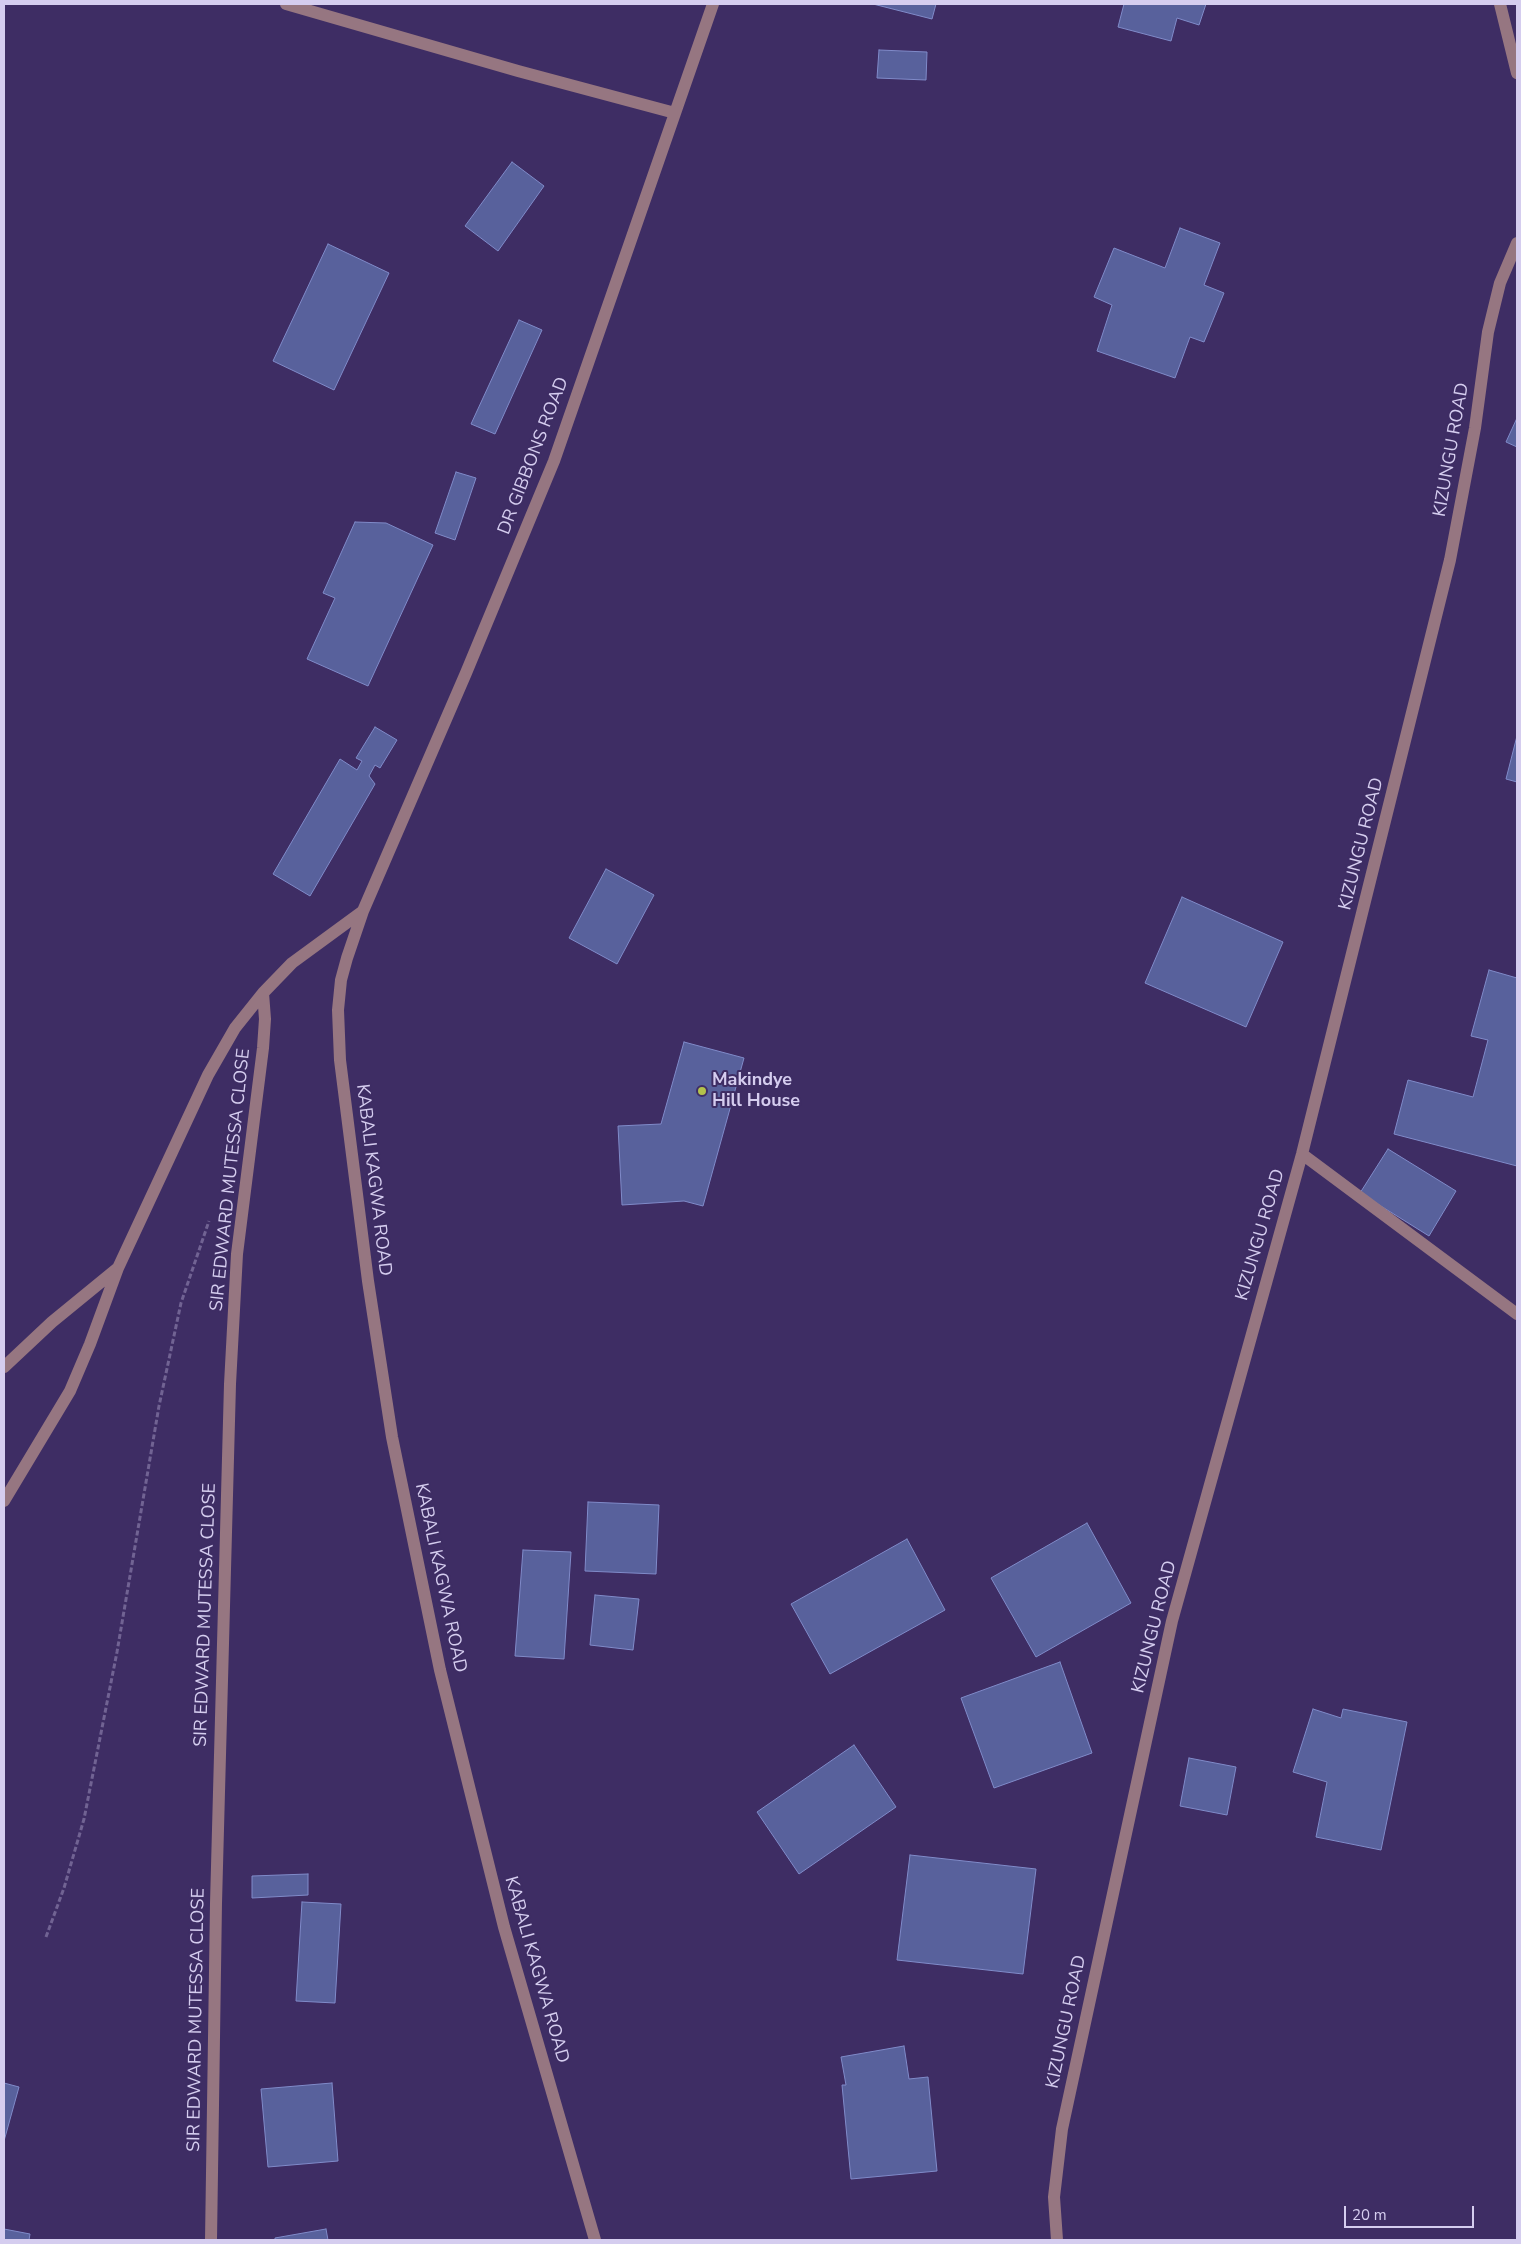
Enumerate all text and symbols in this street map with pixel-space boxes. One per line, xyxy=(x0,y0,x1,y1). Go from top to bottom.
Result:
street label: DR GIBBONS ROAD xyxy=(494,374,574,538)
street label: KIZUNGU ROAD xyxy=(1430,381,1474,519)
street label: KIZUNGU ROAD xyxy=(1335,776,1389,912)
street label: SIR EDWARD MUTESSA CLOSE xyxy=(206,1048,256,1312)
place label: Makindye Hill House xyxy=(712,1070,800,1112)
street label: KABALI KAGWA ROAD xyxy=(351,1083,395,1277)
marker: Makindye Hill House xyxy=(696,1085,708,1097)
street label: KIZUNGU ROAD xyxy=(1232,1167,1290,1303)
street label: KABALI KAGWA ROAD xyxy=(409,1481,471,1675)
street label: SIR EDWARD MUTESSA CLOSE xyxy=(191,1483,221,1747)
street label: KIZUNGU ROAD xyxy=(1128,1559,1182,1695)
street label: KABALI KAGWA ROAD xyxy=(499,1874,573,2066)
street label: SIR EDWARD MUTESSA CLOSE xyxy=(184,1888,210,2152)
street label: KIZUNGU ROAD xyxy=(1042,1953,1092,2091)
scale bar xyxy=(1346,2196,1476,2228)
text: 20 m xyxy=(1352,2205,1387,2225)

